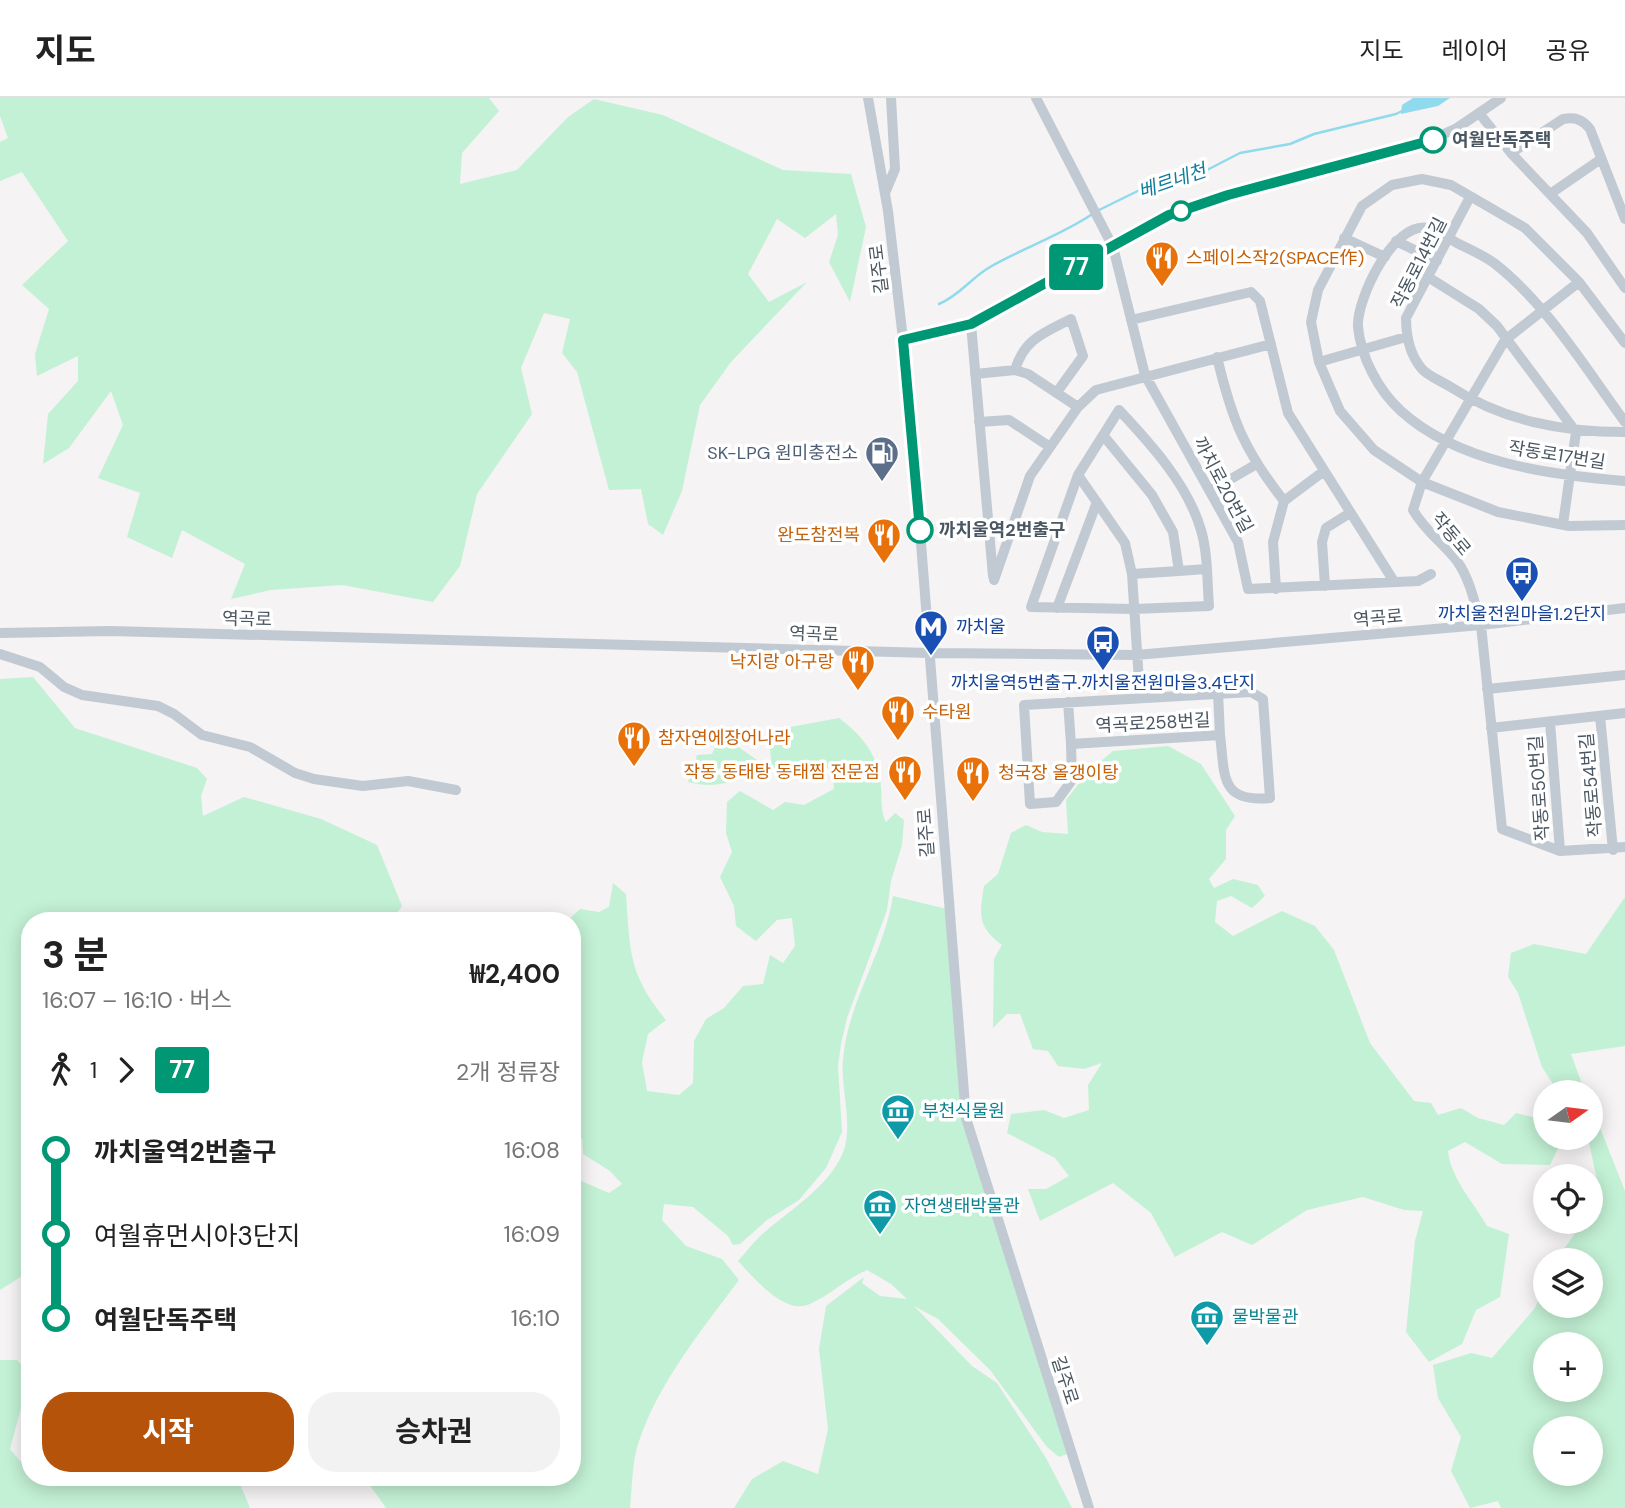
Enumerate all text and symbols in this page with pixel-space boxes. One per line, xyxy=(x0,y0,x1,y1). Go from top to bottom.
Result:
text: 지도 xyxy=(35,29,96,72)
text: 지도 xyxy=(1359,35,1404,66)
text: 레이어 xyxy=(1442,35,1508,66)
text: 공유 xyxy=(1546,35,1590,66)
marker: 여월단독주택 xyxy=(1420,127,1446,153)
place label: 여월단독주택 xyxy=(1452,128,1551,152)
water label: 베르네천 xyxy=(1135,157,1211,204)
unlabelled marker xyxy=(1171,201,1191,221)
street label: 작동로14번길 xyxy=(1386,213,1452,313)
restaurant icon: 스페이스작2(SPACE作) xyxy=(1143,239,1181,288)
street label: 길주로 xyxy=(864,243,894,295)
line badge: 77 xyxy=(1044,244,1108,290)
place label: 스페이스작2(SPACE作) xyxy=(1186,246,1364,270)
text: 77 xyxy=(1063,251,1089,282)
street label: 까치로20번길 xyxy=(1188,433,1258,537)
fuel station icon: SK-LPG 원미충전소 xyxy=(863,434,901,483)
street label: 작동로17번길 xyxy=(1507,435,1607,475)
place label: SK-LPG 원미충전소 xyxy=(707,441,858,465)
street label: 작동로 xyxy=(1426,507,1476,561)
restaurant icon: 완도참전복 xyxy=(865,516,903,565)
marker: 까치울역2번출구 xyxy=(907,517,933,543)
place label: 까치울역2번출구 xyxy=(939,518,1065,542)
place label: 완도참전복 xyxy=(777,523,860,547)
bus stop icon: 까치울전원마을1.2단지 xyxy=(1503,554,1541,603)
place label: 까치울전원마을1.2단지 xyxy=(1438,602,1606,626)
street label: 역곡로 xyxy=(1352,604,1404,632)
street label: 역곡로 xyxy=(222,607,272,631)
metro station icon: 까치울 xyxy=(912,608,950,657)
place label: 까치울 xyxy=(956,615,1006,639)
street label: 역곡로 xyxy=(789,621,839,647)
bus stop icon: 까치울역5번출구.까치울전원마을3.4단지 xyxy=(1084,623,1122,672)
restaurant icon: 낙지랑 아구랑 xyxy=(839,643,877,692)
place label: 낙지랑 아구랑 xyxy=(730,650,834,674)
place label: 까치울역5번출구.까치울전원마을3.4단지 xyxy=(951,671,1255,695)
restaurant icon: 수타원 xyxy=(879,693,917,742)
place label: 수타원 xyxy=(922,700,972,724)
street label: 역곡로258번길 xyxy=(1095,708,1211,738)
restaurant icon: 참자연에장어나라 xyxy=(615,719,653,768)
place label: 참자연에장어나라 xyxy=(658,726,791,750)
street label: 작동로54번길 xyxy=(1574,732,1608,838)
street label: 작동로50번길 xyxy=(1523,734,1555,842)
restaurant icon: 작동 동태탕 동태찜 전문점 xyxy=(886,753,924,802)
restaurant icon: 청국장 올갱이탕 xyxy=(954,754,992,803)
place label: 작동 동태탕 동태찜 전문점 xyxy=(683,760,880,784)
place label: 청국장 올갱이탕 xyxy=(998,761,1119,785)
street label: 길주로 xyxy=(912,807,940,859)
text: 3 분 xyxy=(42,930,109,980)
text: ₩2,400 xyxy=(470,957,560,991)
text: 16:07 – 16:10 · 버스 xyxy=(42,985,232,1015)
icon: walk xyxy=(42,1051,80,1089)
icon: forward xyxy=(107,1051,145,1089)
text: 77 xyxy=(169,1054,195,1085)
text: 1 xyxy=(90,1055,97,1085)
text: 2개 정류장 xyxy=(456,1057,560,1087)
north arrow xyxy=(1533,1080,1603,1150)
map controls xyxy=(1533,1080,1603,1486)
museum icon: 부천식물원 xyxy=(879,1092,917,1141)
place label: 부천식물원 xyxy=(922,1099,1005,1123)
text: 까치울역2번출구 xyxy=(94,1135,276,1169)
text: 16:08 xyxy=(504,1135,560,1165)
button: locate xyxy=(1533,1164,1603,1234)
museum icon: 자연생태박물관 xyxy=(861,1187,899,1236)
place label: 자연생태박물관 xyxy=(904,1194,1020,1218)
text: 여월휴먼시아3단지 xyxy=(94,1219,301,1253)
text: 16:09 xyxy=(504,1219,560,1249)
button: layers xyxy=(1533,1248,1603,1318)
museum icon: 물박물관 xyxy=(1188,1298,1226,1347)
text: 여월단독주택 xyxy=(94,1303,238,1337)
text: 16:10 xyxy=(511,1303,560,1333)
place label: 물박물관 xyxy=(1232,1305,1299,1329)
button: + xyxy=(1533,1332,1603,1402)
street label: 길주로 xyxy=(1046,1353,1084,1407)
button: 시작 xyxy=(42,1392,294,1472)
button: 승차권 xyxy=(308,1392,560,1472)
button: − xyxy=(1533,1416,1603,1486)

